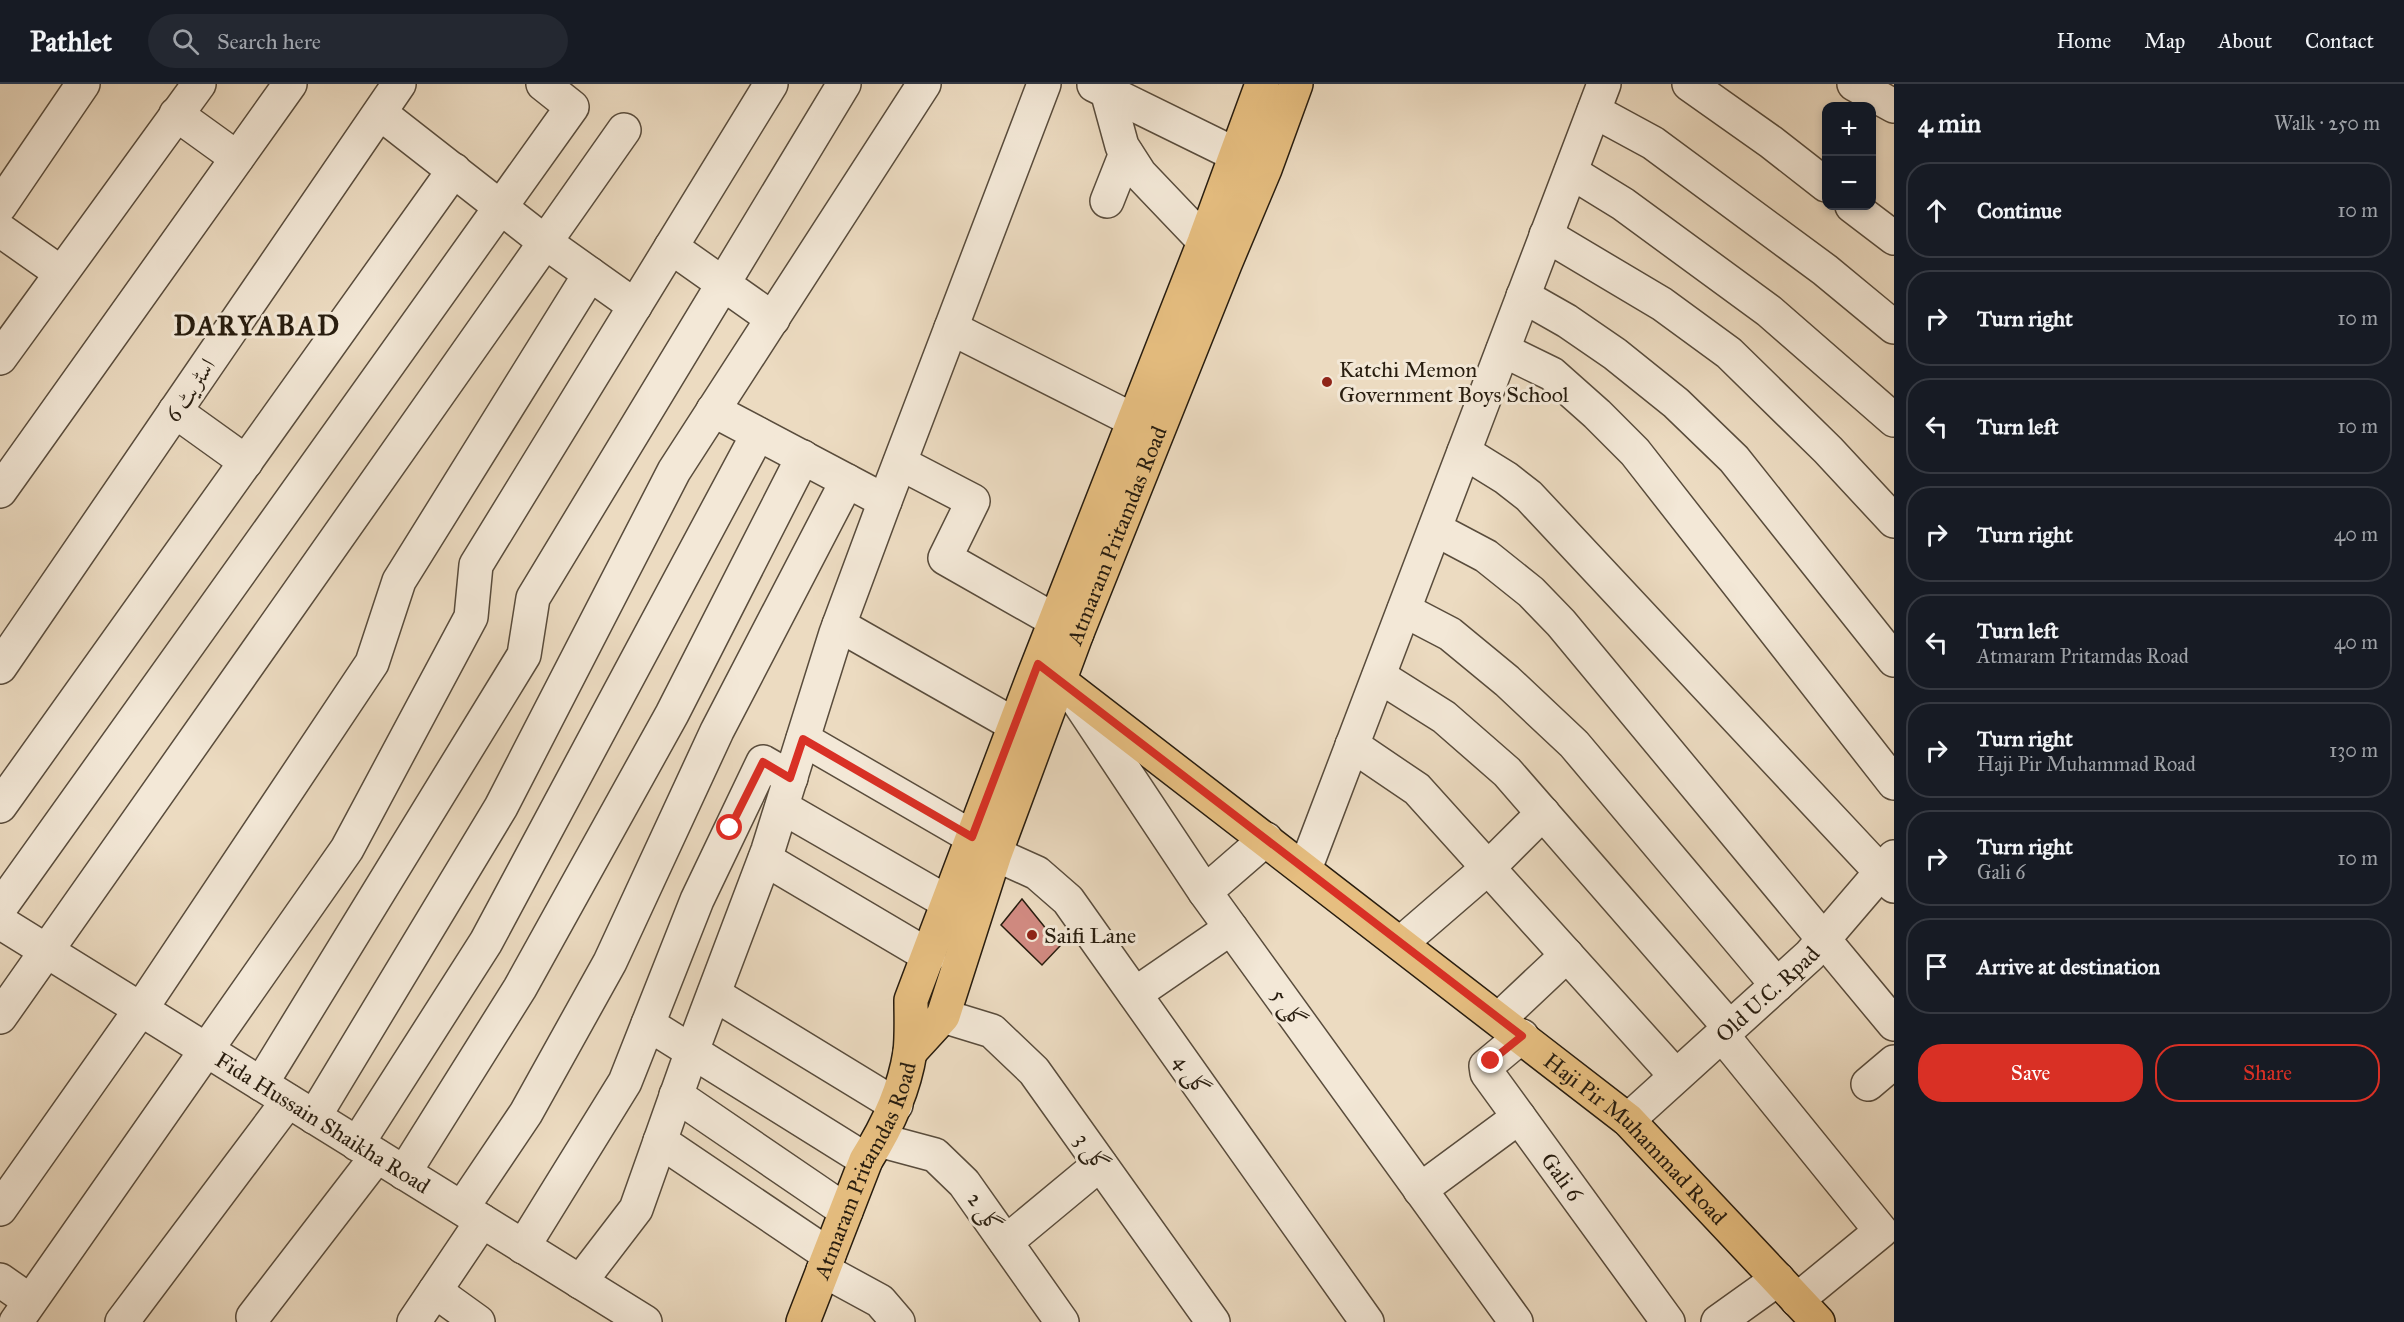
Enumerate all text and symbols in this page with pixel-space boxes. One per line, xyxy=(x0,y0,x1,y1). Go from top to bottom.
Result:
search box xyxy=(148,14,568,68)
text: Pathlet xyxy=(30,24,112,59)
icon: search xyxy=(169,25,202,58)
text: Search here xyxy=(217,28,321,55)
text: Home xyxy=(2056,28,2111,54)
text: Map xyxy=(2144,28,2185,54)
text: About xyxy=(2218,28,2272,54)
text: Contact xyxy=(2305,28,2374,54)
map controls xyxy=(1822,102,1876,210)
button: + xyxy=(1822,102,1876,156)
text: 4 min xyxy=(1918,107,1981,139)
text: Walk · 250 m xyxy=(2274,111,2380,135)
button: − xyxy=(1822,156,1876,210)
icon: ahead xyxy=(1920,194,1953,227)
text: Continue xyxy=(1977,197,2062,224)
text: 10 m xyxy=(2337,198,2378,222)
icon: right xyxy=(1920,302,1953,335)
text: Turn right xyxy=(1977,305,2073,332)
text: 10 m xyxy=(2337,306,2378,330)
district label: DARYABAD xyxy=(173,308,341,343)
street label: اسٹریٹ 6 xyxy=(159,353,221,427)
place label: Katchi Memon Government Boys School xyxy=(1339,356,1569,408)
marker: Katchi Memon Government Boys School xyxy=(1320,375,1334,389)
icon: left xyxy=(1920,410,1953,443)
text: Turn left xyxy=(1977,413,2059,440)
text: 10 m xyxy=(2337,414,2378,438)
street label: Atmaram Pritamdas Road xyxy=(1060,422,1172,649)
icon: right xyxy=(1920,518,1953,551)
text: Turn right xyxy=(1977,521,2073,548)
text: 40 m xyxy=(2334,522,2378,546)
text: Turn left xyxy=(1977,617,2059,644)
icon: left xyxy=(1920,626,1953,659)
text: 40 m xyxy=(2334,630,2378,654)
text: Atmaram Pritamdas Road xyxy=(1977,644,2189,668)
text: Turn right xyxy=(1977,725,2073,752)
icon: right xyxy=(1920,734,1953,767)
text: 130 m xyxy=(2329,738,2378,762)
text: Haji Pir Muhammad Road xyxy=(1977,752,2196,776)
route start xyxy=(716,814,742,840)
text: Turn right xyxy=(1977,833,2073,860)
icon: right xyxy=(1920,842,1953,875)
text: 10 m xyxy=(2337,846,2378,870)
text: Gali 6 xyxy=(1977,860,2026,884)
place label: Saifi Lane xyxy=(1044,922,1136,949)
marker: Saifi Lane xyxy=(1025,928,1039,942)
street label: Old U.C. Rpad xyxy=(1710,941,1825,1047)
icon: arrive xyxy=(1920,950,1953,983)
text: Arrive at destination xyxy=(1977,953,2160,980)
street label: گلی 5 xyxy=(1263,983,1312,1035)
button: Save xyxy=(1918,1044,2143,1102)
button: Share xyxy=(2155,1044,2380,1102)
street label: Fida Hussain Shaikha Road xyxy=(211,1046,435,1199)
route end xyxy=(1477,1047,1503,1073)
street label: Haji Pir Muhammad Road xyxy=(1539,1047,1733,1230)
street label: گلی 4 xyxy=(1166,1049,1216,1103)
street label: Atmaram Pritamdas Road xyxy=(807,1059,921,1284)
street label: گلی 3 xyxy=(1067,1127,1115,1178)
street label: Gali 6 xyxy=(1536,1147,1589,1207)
street label: گلی 2 xyxy=(959,1187,1008,1239)

